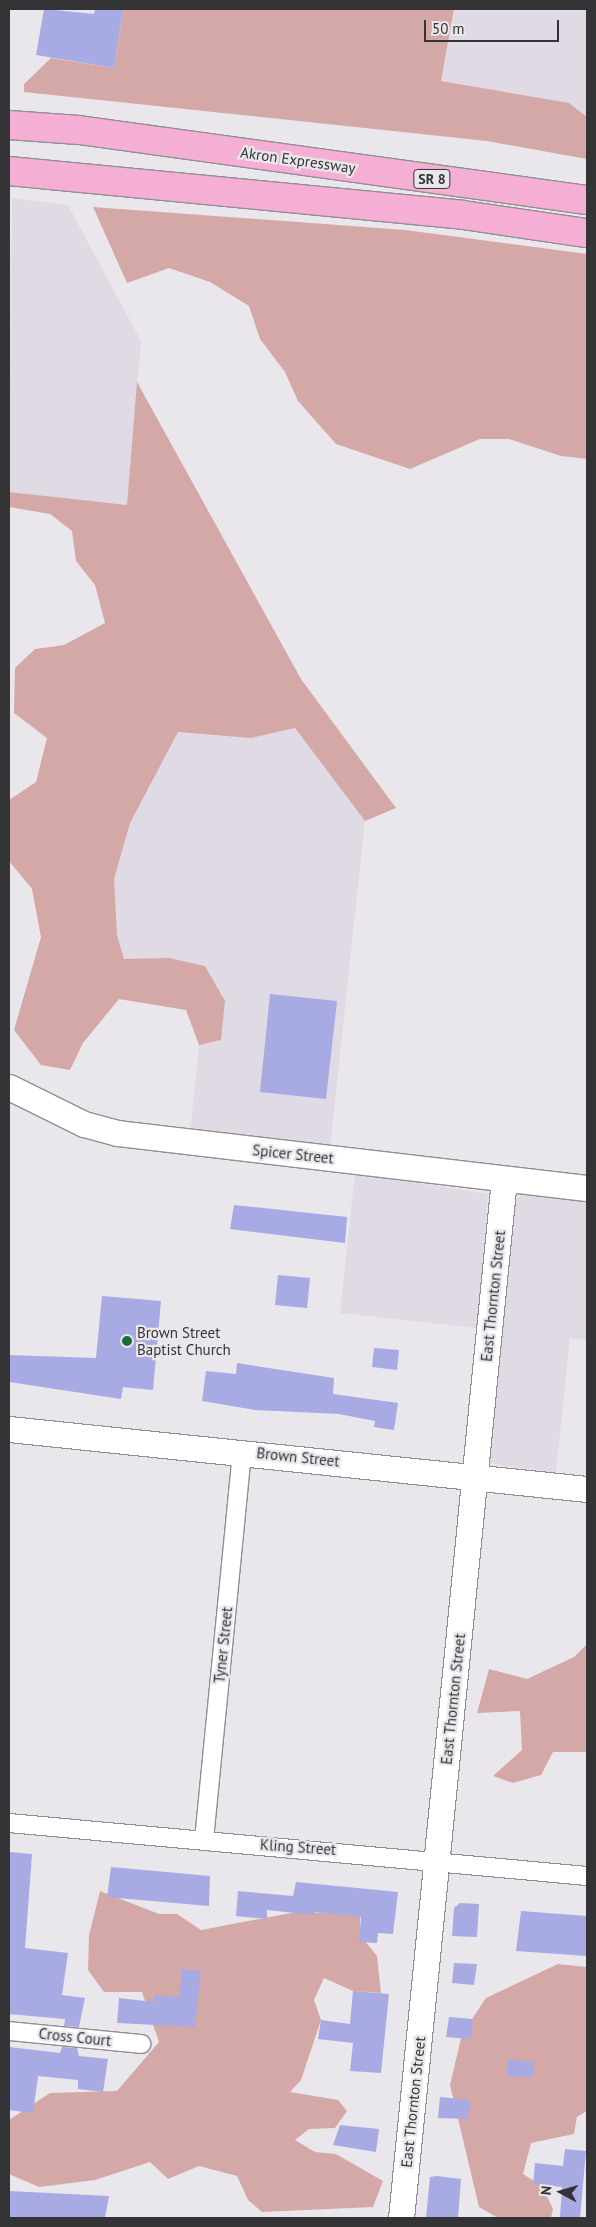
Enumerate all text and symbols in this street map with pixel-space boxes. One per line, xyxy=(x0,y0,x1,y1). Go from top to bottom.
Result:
scale bar xyxy=(426,10,561,42)
text: 50 m xyxy=(432,19,465,38)
street label: Akron Expressway xyxy=(239,143,357,177)
road number: SR 8 xyxy=(413,168,451,190)
street label: Spicer Street xyxy=(252,1141,334,1167)
street label: East Thornton Street xyxy=(477,1229,509,1363)
place label: Brown Street Baptist Church xyxy=(137,1323,231,1358)
marker: Brown Street Baptist Church xyxy=(121,1335,133,1347)
street label: Brown Street xyxy=(256,1444,340,1470)
street label: Tyner Street xyxy=(210,1606,236,1684)
street label: East Thornton Street xyxy=(437,1632,469,1766)
street label: Kling Street xyxy=(259,1835,337,1859)
street label: Cross Court xyxy=(38,2024,112,2050)
street label: East Thornton Street xyxy=(397,2035,429,2169)
north arrow xyxy=(536,2167,586,2217)
text: N xyxy=(537,2185,556,2196)

